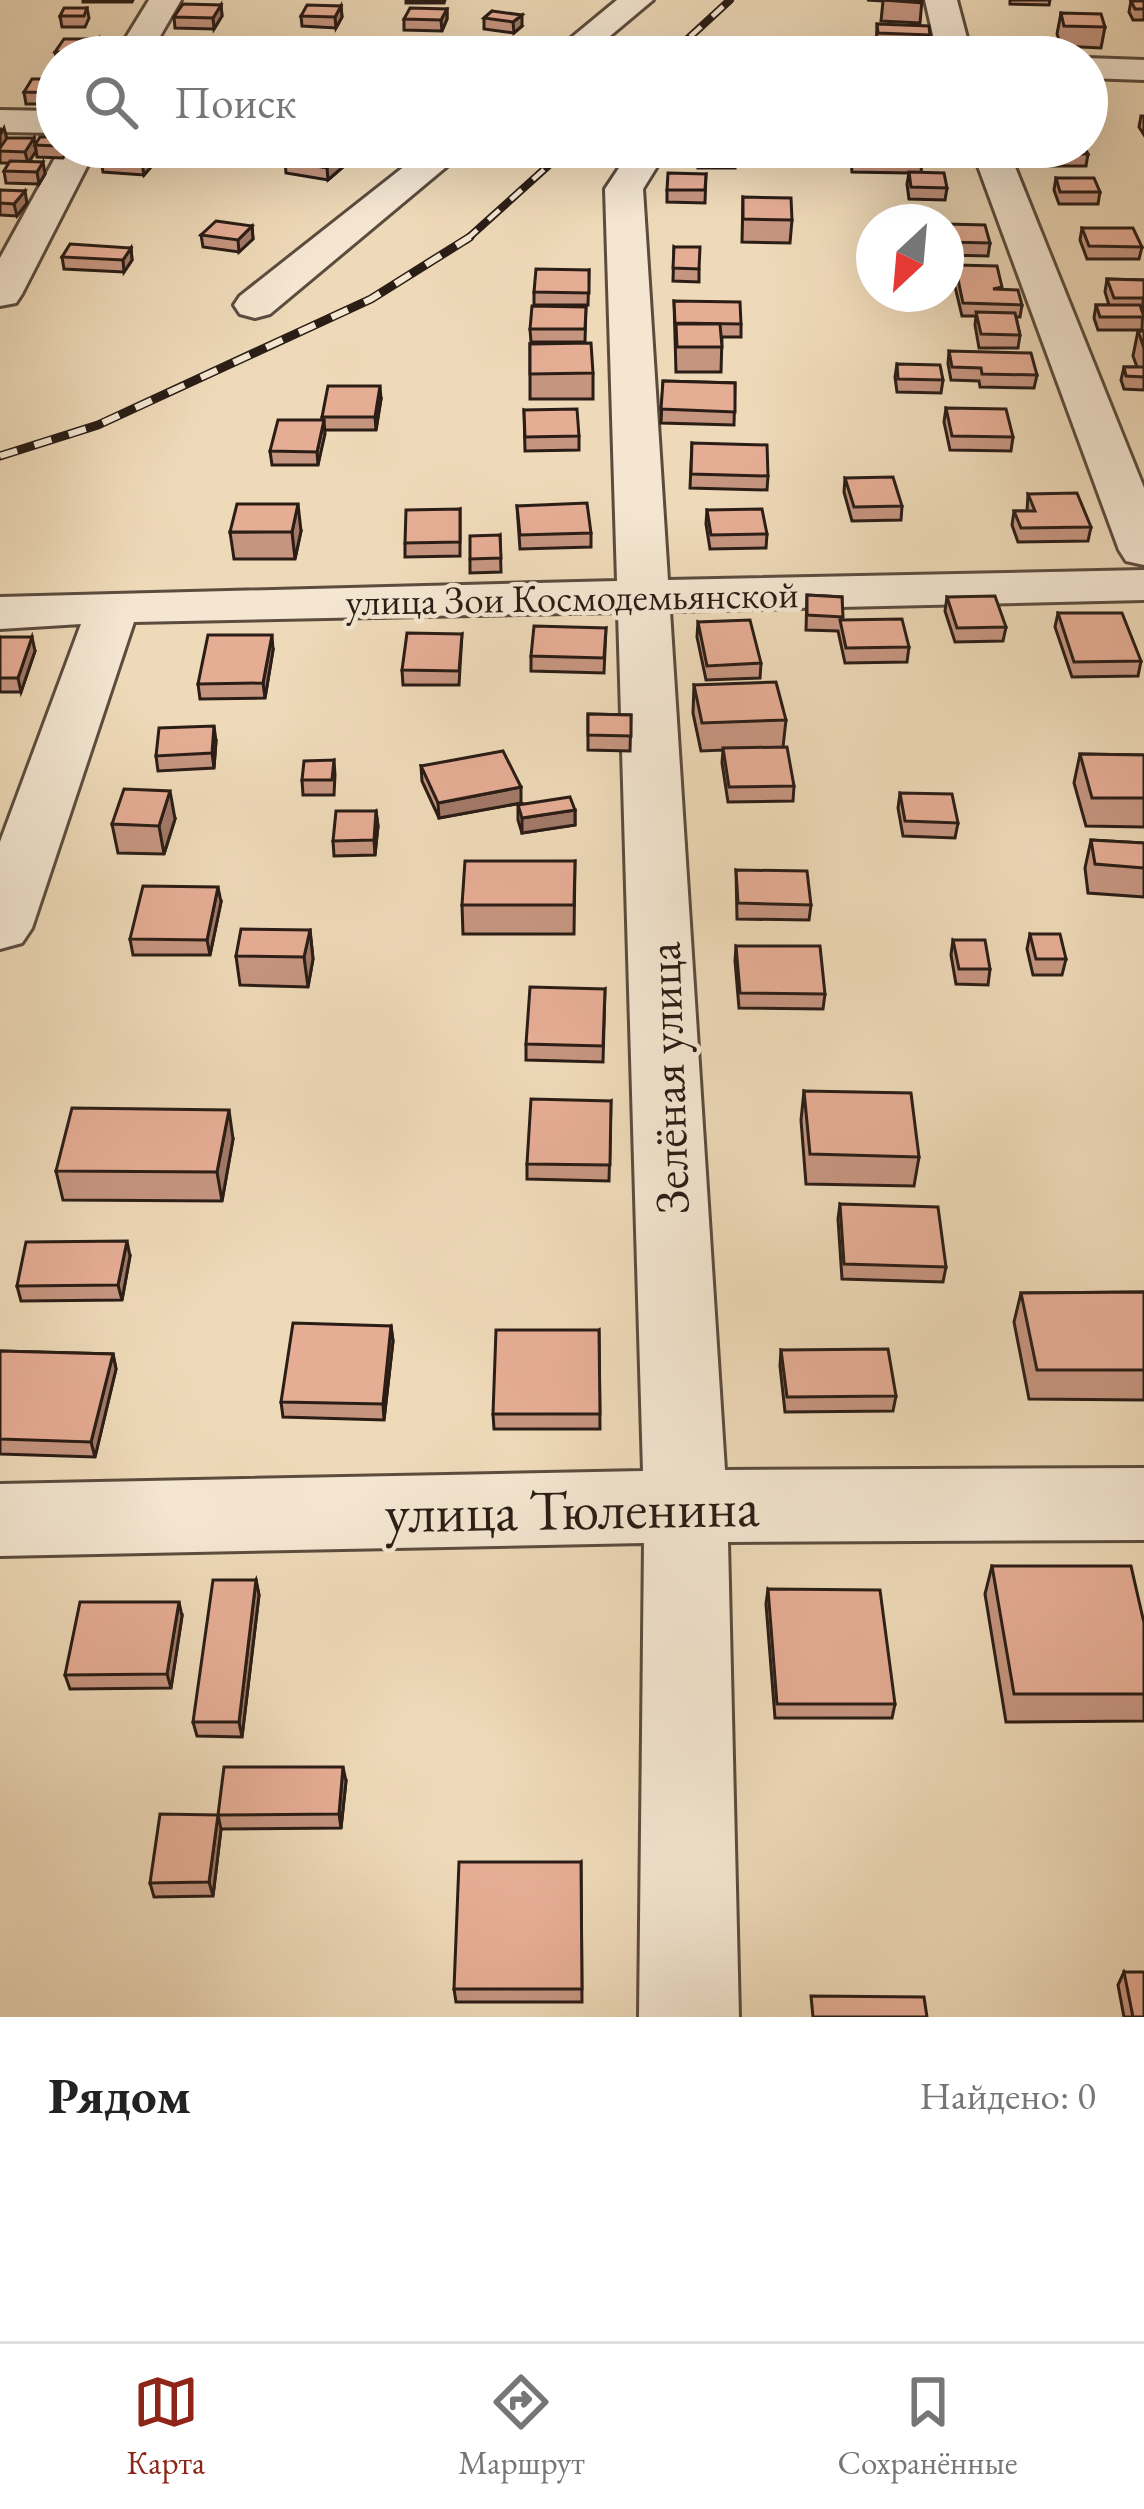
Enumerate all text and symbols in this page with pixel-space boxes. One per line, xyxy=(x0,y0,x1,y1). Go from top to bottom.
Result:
search box xyxy=(36,36,1108,168)
icon: search xyxy=(78,69,144,135)
text: Поиск xyxy=(174,73,296,131)
north arrow xyxy=(856,204,964,312)
street label: улица Зои Космодемьянской xyxy=(345,568,799,627)
street label: Зелёная улица xyxy=(631,940,703,1215)
street label: улица Тюленина xyxy=(384,1469,760,1549)
text: Рядом xyxy=(48,2062,191,2128)
text: Найдено: 0 xyxy=(919,2070,1096,2121)
tab: Карта xyxy=(126,2369,205,2484)
tab: Маршрут xyxy=(458,2369,585,2484)
tab: Сохранённые xyxy=(838,2369,1018,2484)

